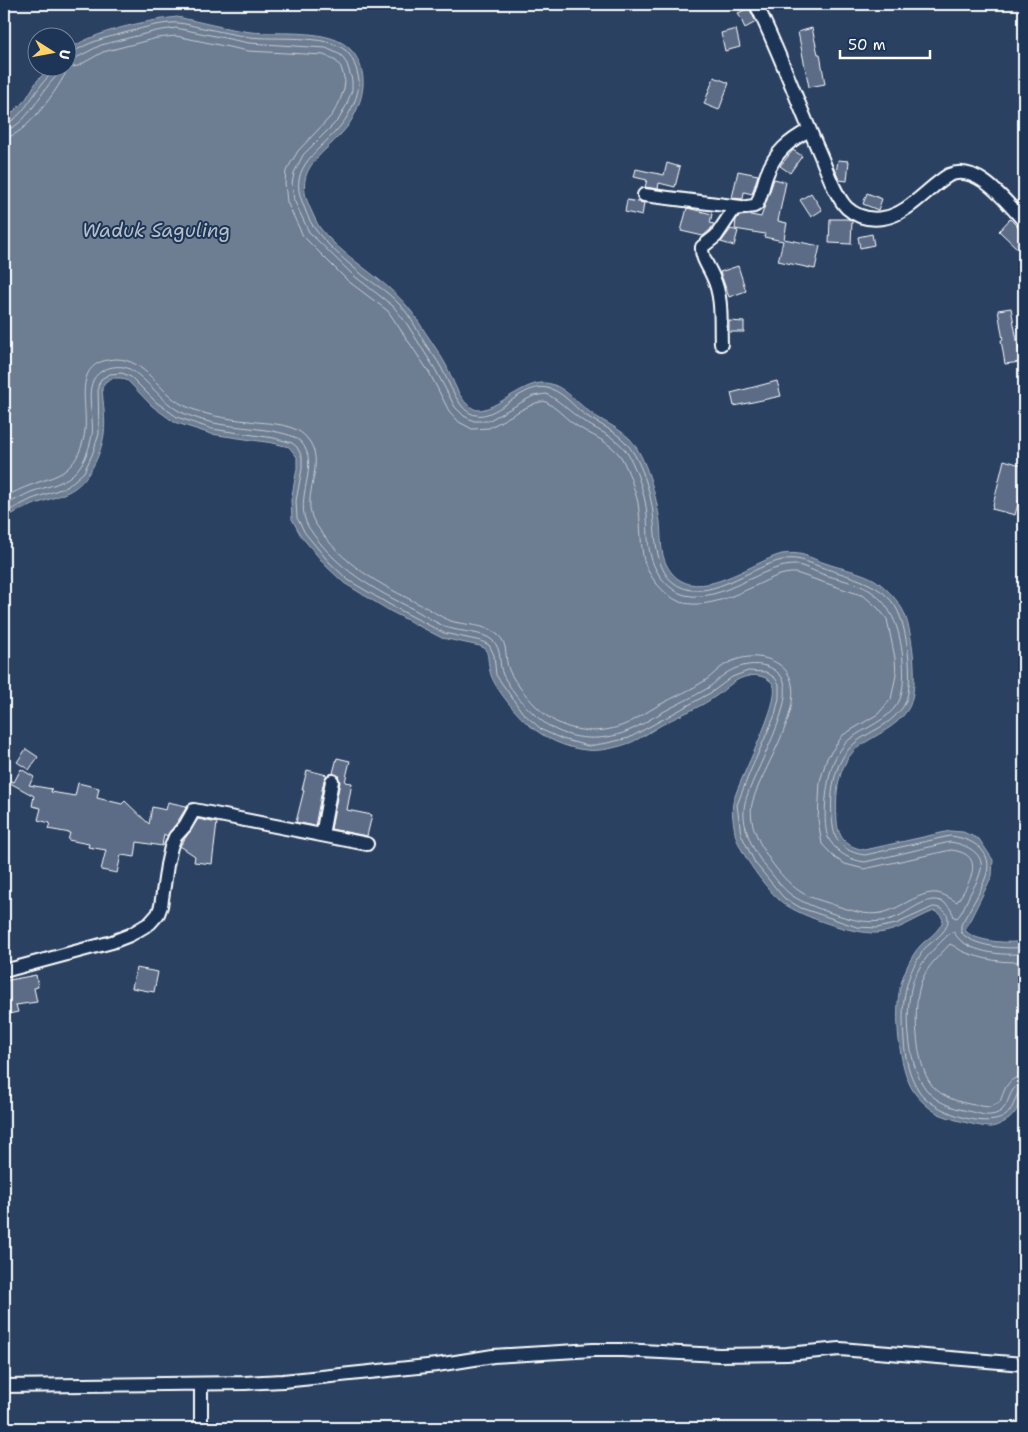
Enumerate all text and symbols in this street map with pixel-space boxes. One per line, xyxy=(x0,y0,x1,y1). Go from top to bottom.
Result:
north arrow xyxy=(28,28,78,78)
scale bar xyxy=(840,28,930,60)
text: 50 m xyxy=(848,35,886,55)
text: U xyxy=(55,48,75,61)
water label: Waduk Saguling xyxy=(82,218,230,243)

